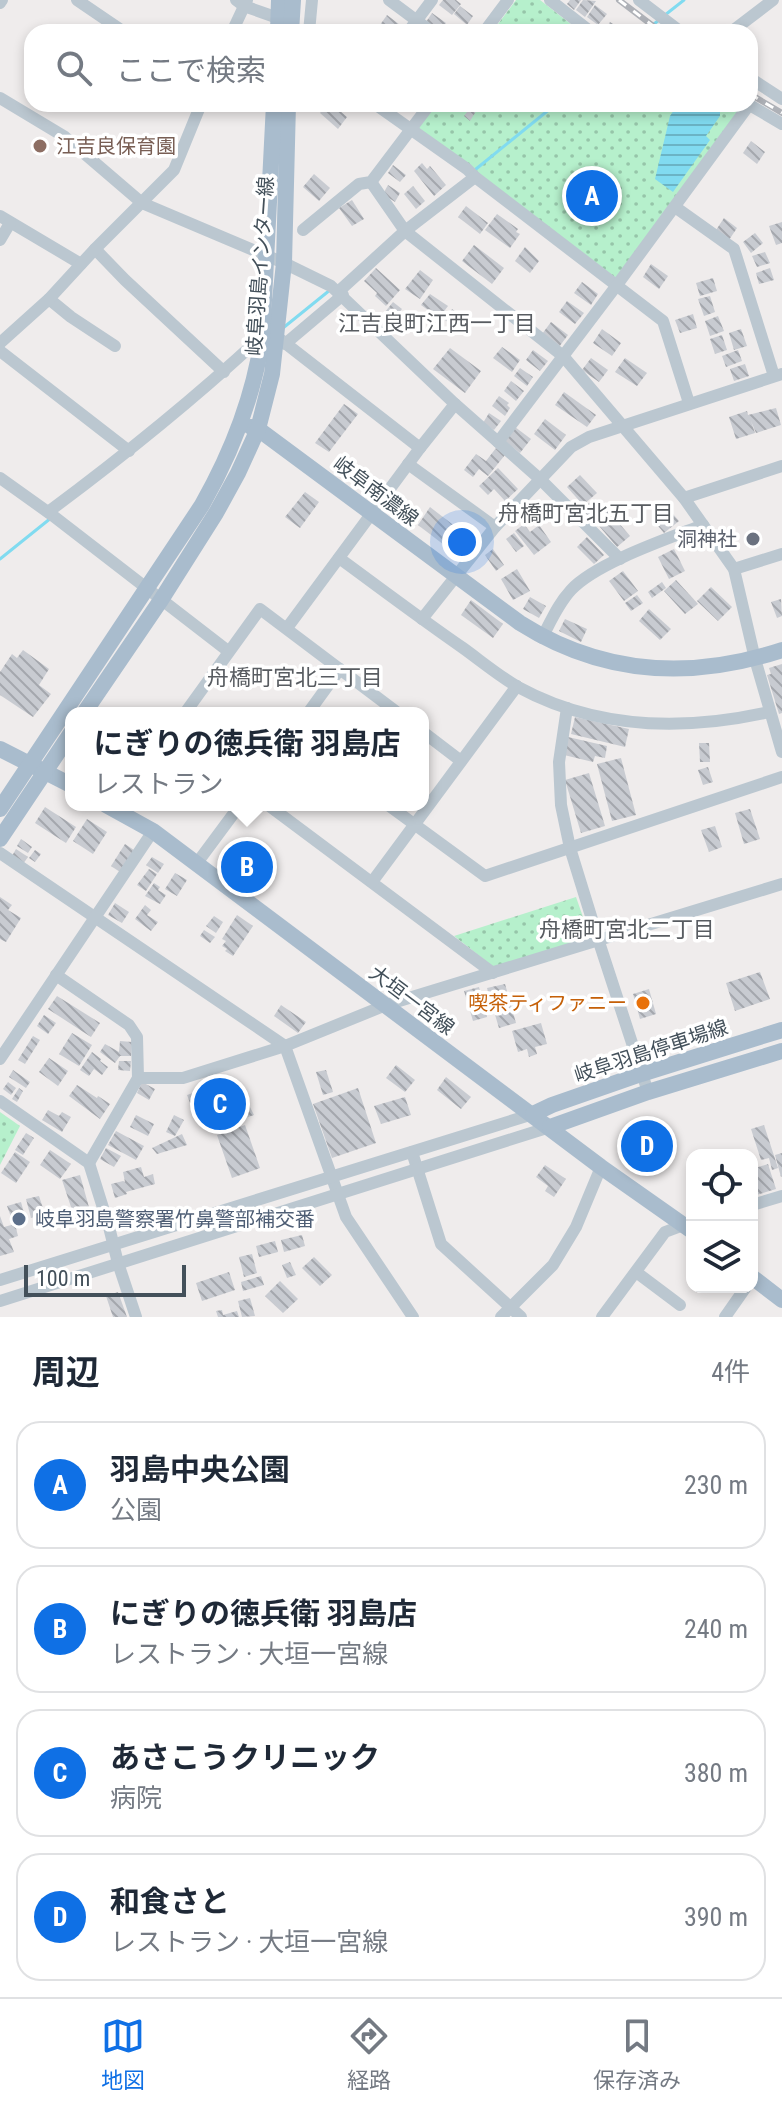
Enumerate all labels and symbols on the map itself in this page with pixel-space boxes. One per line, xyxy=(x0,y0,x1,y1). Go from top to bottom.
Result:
place label: 江吉良保育園 xyxy=(56,134,176,158)
marker: 江吉良保育園 xyxy=(31,137,49,155)
pin: A xyxy=(566,166,618,226)
street label: 岐阜羽島インター線 xyxy=(242,175,278,357)
district label: 江吉良町江西一丁目 xyxy=(338,311,536,336)
street label: 岐阜南濃線 xyxy=(329,451,423,531)
district label: 舟橋町宮北五丁目 xyxy=(498,501,674,526)
your location xyxy=(442,522,482,562)
place label: 洞神社 xyxy=(677,527,737,551)
marker: 洞神社 xyxy=(744,530,762,548)
district label: 舟橋町宮北三丁目 xyxy=(207,665,383,690)
pin: B xyxy=(221,837,273,897)
district label: 舟橋町宮北二丁目 xyxy=(539,917,715,942)
street label: 大垣一宮線 xyxy=(365,960,459,1040)
place label: 喫茶ティファニー xyxy=(468,991,627,1015)
marker: 喫茶ティファニー xyxy=(634,994,652,1012)
street label: 岐阜羽島停車場線 xyxy=(571,1015,731,1087)
pin: C xyxy=(194,1074,246,1134)
pin: D xyxy=(621,1116,673,1176)
place label: 岐阜羽島警察署竹鼻警部補交番 xyxy=(35,1207,315,1231)
marker: 岐阜羽島警察署竹鼻警部補交番 xyxy=(10,1210,28,1228)
scale bar xyxy=(24,1261,186,1297)

